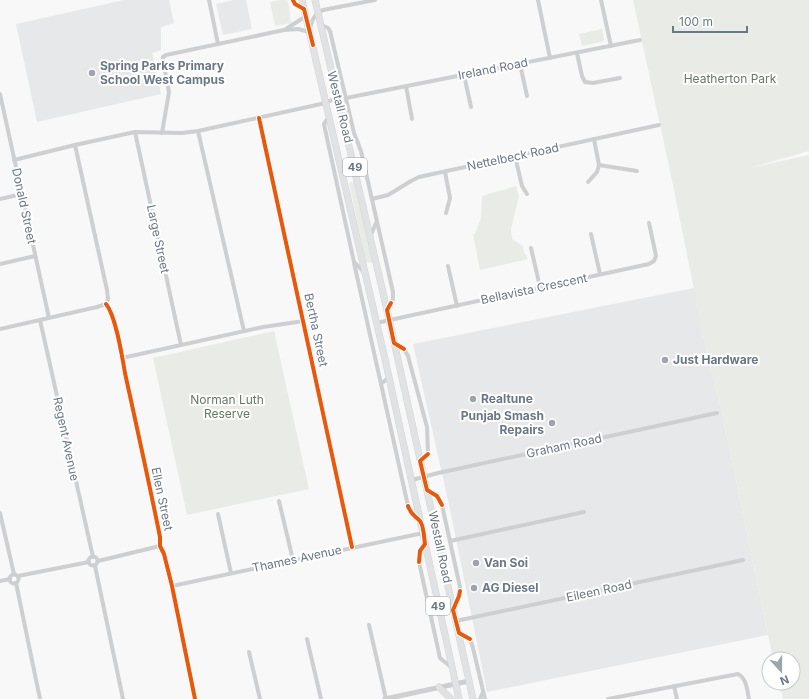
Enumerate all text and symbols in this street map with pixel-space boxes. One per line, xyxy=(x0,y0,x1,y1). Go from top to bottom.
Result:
scale bar xyxy=(673,8,747,34)
text: 100 m xyxy=(679,14,713,29)
street label: Ireland Road xyxy=(457,54,529,83)
place label: Spring Parks Primary School West Campus xyxy=(100,58,225,87)
marker: Spring Parks Primary School West Campus xyxy=(87,68,97,78)
street label: Westall Road xyxy=(324,69,357,144)
park label: Heatherton Park xyxy=(684,71,777,86)
street label: Nettelbeck Road xyxy=(466,139,560,174)
road number: 49 xyxy=(343,158,367,176)
street label: Donald Street xyxy=(9,167,40,245)
street label: Large Street xyxy=(144,203,173,274)
street label: Bellavista Crescent xyxy=(479,270,589,307)
street label: Bertha Street xyxy=(301,292,332,368)
place label: Just Hardware xyxy=(673,352,758,367)
marker: Just Hardware xyxy=(660,355,670,365)
place label: Realtune xyxy=(481,391,533,406)
park label: Norman Luth Reserve xyxy=(190,392,264,421)
marker: Realtune xyxy=(468,394,478,404)
street label: Regent Avenue xyxy=(50,396,83,482)
place label: Punjab Smash Repairs xyxy=(461,408,544,437)
marker: Punjab Smash Repairs xyxy=(547,418,557,428)
street label: Graham Road xyxy=(525,430,603,461)
street label: Ellen Street xyxy=(148,466,177,532)
street label: Westall Road xyxy=(426,509,455,584)
street label: Thames Avenue xyxy=(251,542,343,575)
place label: Van Soi xyxy=(484,555,528,570)
marker: Van Soi xyxy=(471,558,481,568)
street label: Eileen Road xyxy=(565,576,633,605)
place label: AG Diesel xyxy=(482,580,539,595)
marker: AG Diesel xyxy=(469,583,479,593)
road number: 49 xyxy=(426,597,450,615)
north arrow xyxy=(761,651,801,691)
text: N xyxy=(778,672,791,688)

